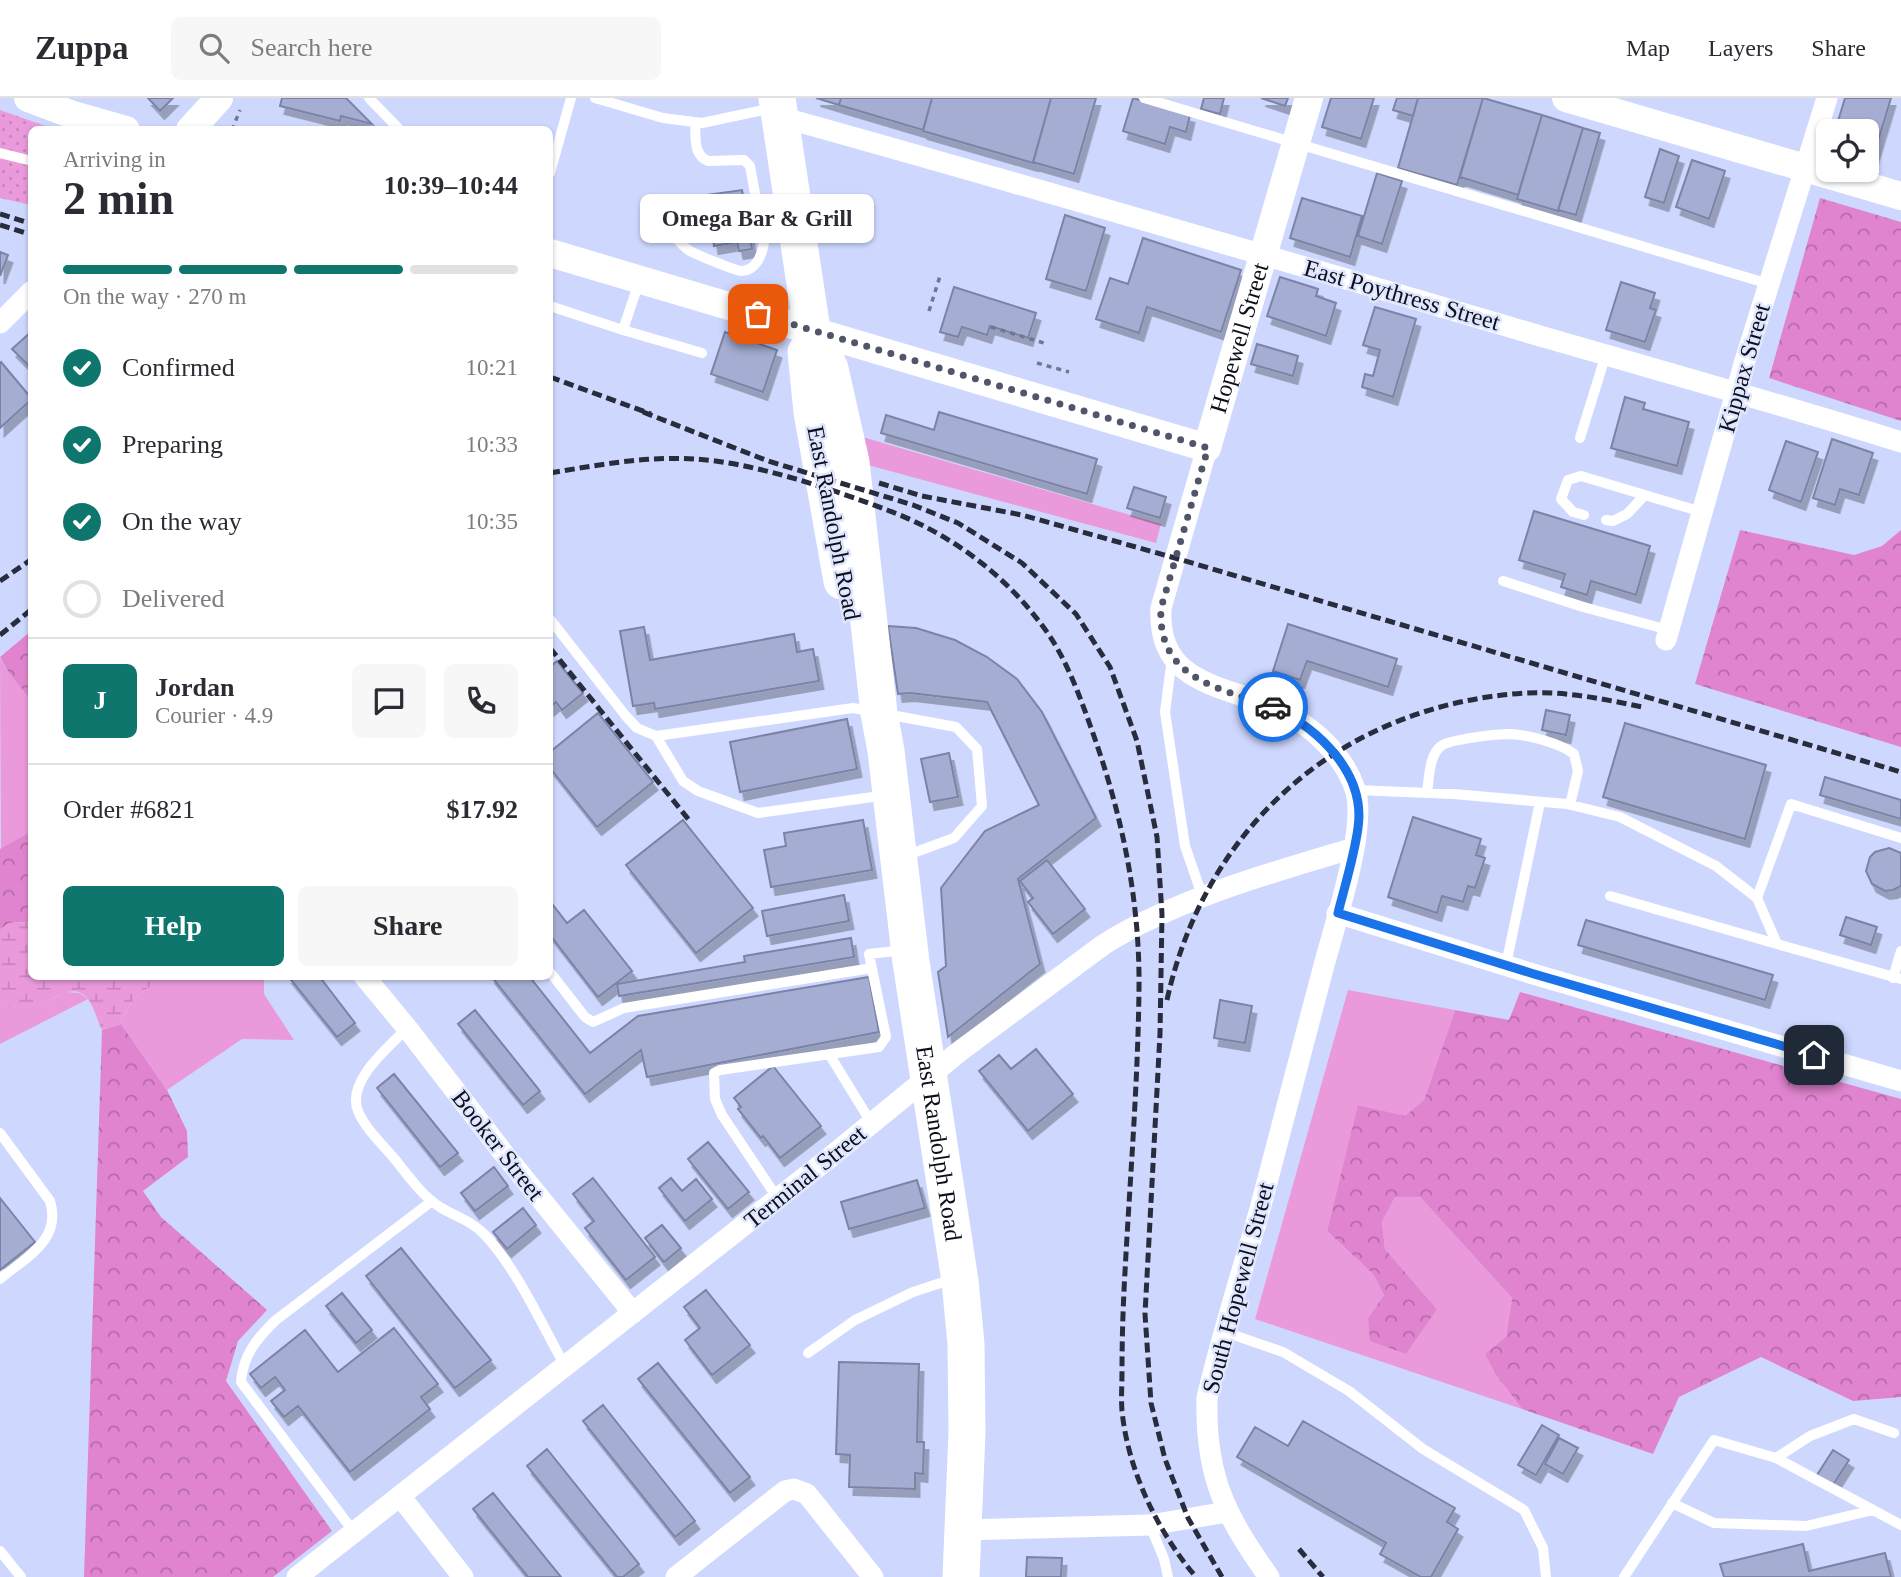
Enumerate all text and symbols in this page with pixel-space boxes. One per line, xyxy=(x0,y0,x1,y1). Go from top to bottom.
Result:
search box xyxy=(171,17,661,80)
icon: search xyxy=(195,29,233,67)
text: Zuppa xyxy=(35,30,129,66)
text: Search here xyxy=(251,33,373,62)
text: Map xyxy=(1626,35,1670,61)
text: Layers xyxy=(1708,35,1773,61)
text: Share xyxy=(1811,35,1866,61)
map controls xyxy=(1816,119,1879,182)
button: locate xyxy=(1816,119,1879,182)
text: Arriving in xyxy=(63,147,166,172)
text: 10:39–10:44 xyxy=(384,171,518,200)
text: 2 min xyxy=(63,173,174,224)
callout: Omega Bar & Grill xyxy=(641,195,875,244)
text: Omega Bar & Grill xyxy=(662,206,852,231)
street label: East Poythress Street xyxy=(1301,255,1503,336)
street label: Hopewell Street xyxy=(1205,259,1273,416)
text: On the way · 270 m xyxy=(63,284,246,309)
pin xyxy=(728,284,788,344)
icon: bag xyxy=(739,295,777,333)
street label: Kippax Street xyxy=(1713,300,1775,435)
icon: check xyxy=(63,349,101,387)
text: Confirmed xyxy=(122,353,235,382)
text: 10:21 xyxy=(466,355,518,380)
street label: East Randolph Road xyxy=(802,424,866,622)
icon: check xyxy=(63,426,101,464)
text: Preparing xyxy=(122,430,223,459)
text: 10:33 xyxy=(466,432,518,457)
icon: check xyxy=(63,503,101,541)
text: On the way xyxy=(122,507,242,536)
text: 10:35 xyxy=(466,509,518,534)
text: Delivered xyxy=(122,584,225,613)
button: chat xyxy=(352,664,426,738)
button: phone xyxy=(444,664,518,738)
courier xyxy=(1238,672,1308,742)
text: Jordan xyxy=(155,673,234,702)
text: J xyxy=(94,686,107,715)
icon: car xyxy=(1254,688,1292,726)
text: Courier · 4.9 xyxy=(155,703,273,728)
text: Order #6821 xyxy=(63,795,195,824)
text: $17.92 xyxy=(447,795,518,824)
button: Help xyxy=(63,886,284,966)
button: Share xyxy=(298,886,518,966)
pin xyxy=(1784,1025,1844,1085)
icon: home xyxy=(1795,1036,1833,1074)
street label: East Randolph Road xyxy=(911,1044,967,1243)
street label: Booker Street xyxy=(447,1085,549,1206)
street label: Terminal Street xyxy=(739,1120,871,1234)
street label: South Hopewell Street xyxy=(1197,1179,1279,1396)

